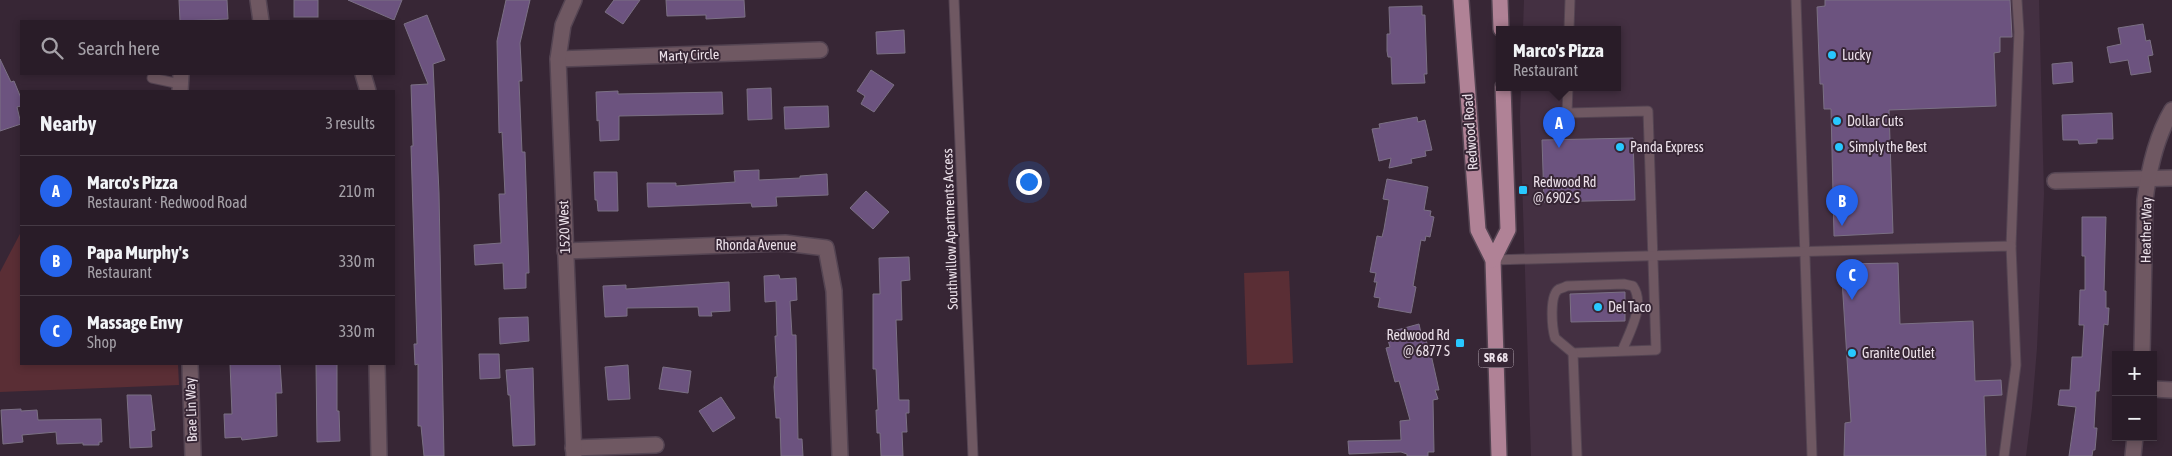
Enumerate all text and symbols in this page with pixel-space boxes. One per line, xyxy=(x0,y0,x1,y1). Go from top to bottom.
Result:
search box xyxy=(20,20,395,75)
popup xyxy=(1496,26,1621,91)
icon: search xyxy=(38,34,66,62)
text: Search here xyxy=(78,37,160,59)
text: Marco's Pizza xyxy=(1513,39,1604,61)
street label: Marty Circle xyxy=(659,46,719,64)
place label: Lucky xyxy=(1842,47,1872,63)
marker: Lucky xyxy=(1826,49,1838,61)
text: Restaurant xyxy=(1513,61,1578,79)
street label: Redwood Road xyxy=(1459,93,1481,171)
pin: A xyxy=(1543,107,1575,148)
text: Nearby xyxy=(40,111,96,135)
place label: Dollar Cuts xyxy=(1847,113,1903,129)
text: 3 results xyxy=(325,114,375,132)
marker: Dollar Cuts xyxy=(1831,115,1843,127)
place label: Panda Express xyxy=(1630,139,1704,155)
place label: Simply the Best xyxy=(1849,139,1927,155)
marker: Panda Express xyxy=(1614,141,1626,153)
marker: Simply the Best xyxy=(1833,141,1845,153)
street label: Southwillow Apartments Access xyxy=(939,148,961,310)
your location xyxy=(1016,169,1042,195)
text: Marco's Pizza xyxy=(87,171,178,193)
place label: Redwood Rd @ 6902 S xyxy=(1533,174,1597,206)
text: A xyxy=(52,182,60,200)
text: 210 m xyxy=(339,182,375,200)
marker: Redwood Rd @ 6902 S xyxy=(1517,184,1529,196)
pin: B xyxy=(1826,185,1858,226)
text: Restaurant · Redwood Road xyxy=(87,193,247,211)
street label: Heather Way xyxy=(2137,197,2155,263)
street label: 1520 West xyxy=(555,200,573,254)
street label: Rhonda Avenue xyxy=(716,237,796,253)
text: Papa Murphy's xyxy=(87,241,189,263)
text: B xyxy=(52,252,60,270)
text: 330 m xyxy=(339,252,375,270)
pin: C xyxy=(1836,259,1868,300)
text: Restaurant xyxy=(87,263,152,281)
place label: Del Taco xyxy=(1608,299,1651,315)
marker: Del Taco xyxy=(1592,301,1604,313)
text: Massage Envy xyxy=(87,311,183,333)
text: C xyxy=(52,322,60,340)
text: 330 m xyxy=(339,322,375,340)
place label: Redwood Rd @ 6877 S xyxy=(1387,327,1450,359)
text: Shop xyxy=(87,333,117,351)
marker: Redwood Rd @ 6877 S xyxy=(1454,337,1466,349)
place label: Granite Outlet xyxy=(1862,345,1935,361)
marker: Granite Outlet xyxy=(1846,347,1858,359)
road number: SR 68 xyxy=(1478,348,1514,368)
map controls xyxy=(2112,351,2157,441)
button: + xyxy=(2112,351,2157,396)
street label: Brae Lin Way xyxy=(182,377,200,443)
button: − xyxy=(2112,396,2157,441)

